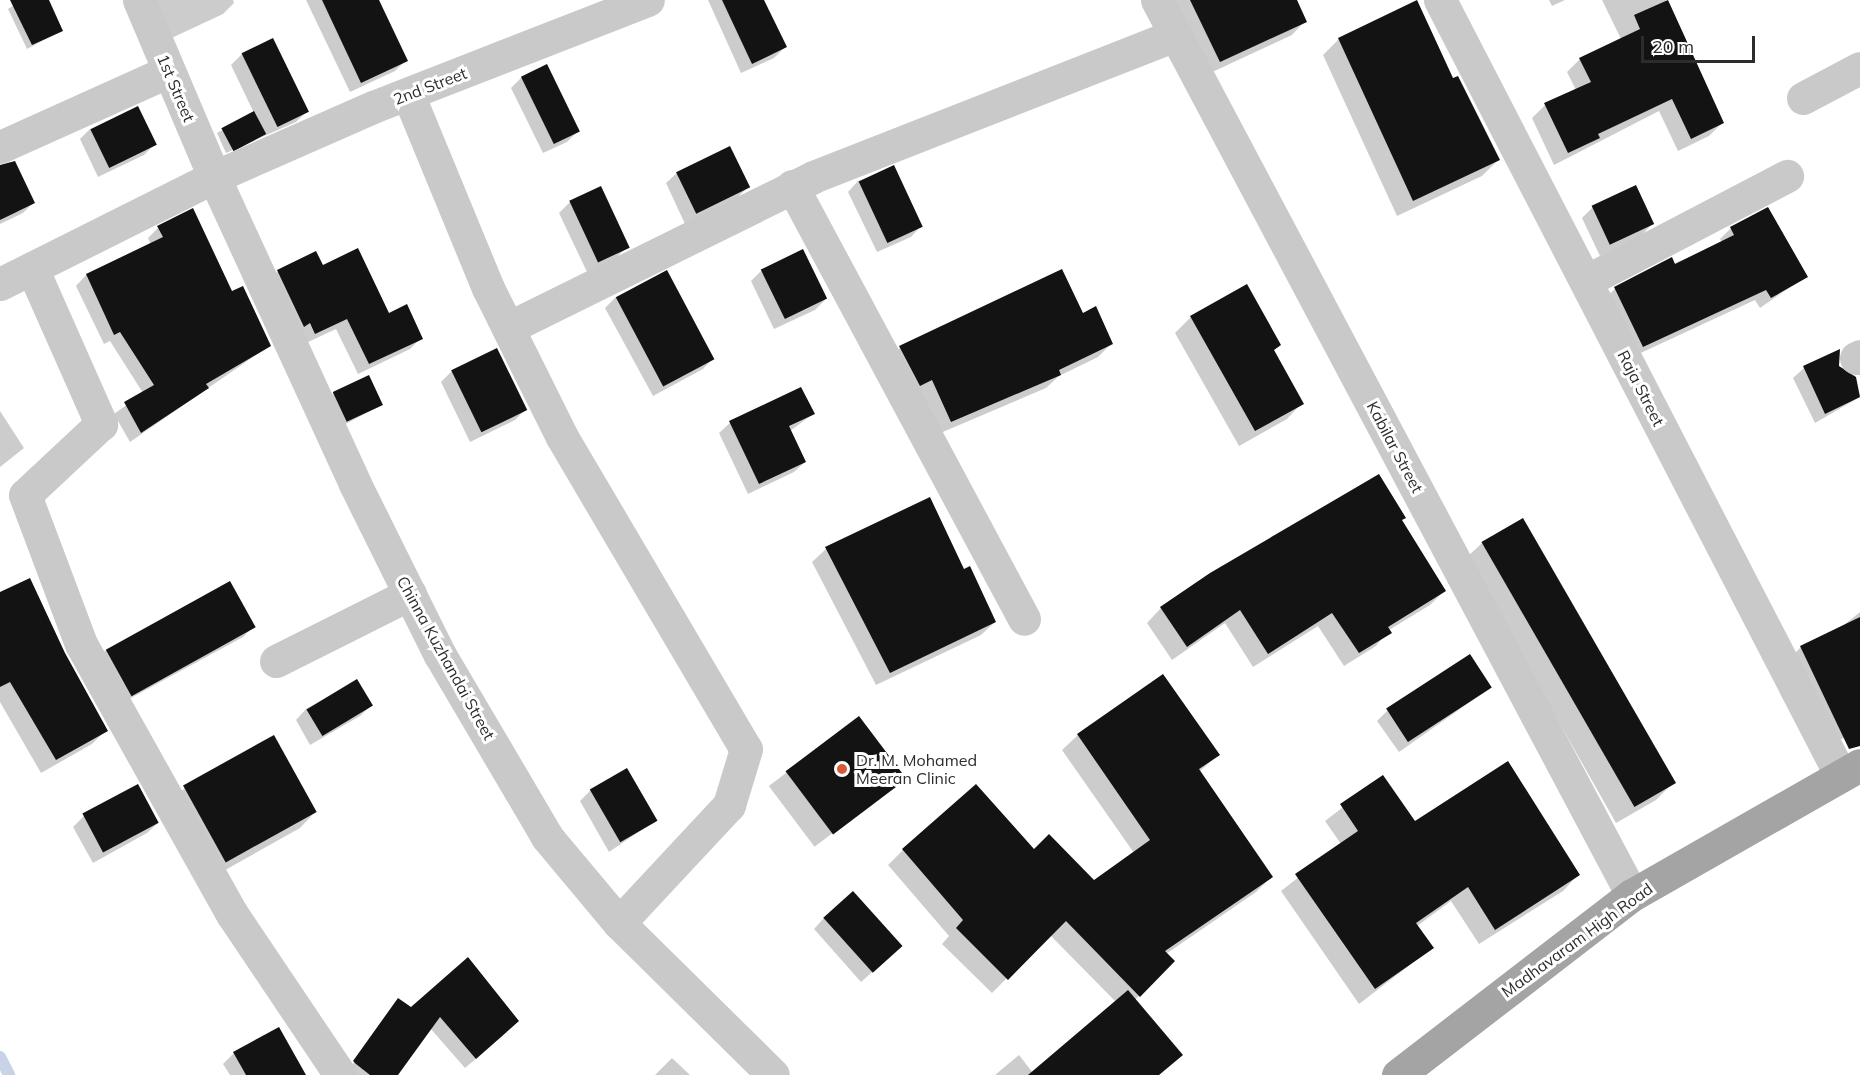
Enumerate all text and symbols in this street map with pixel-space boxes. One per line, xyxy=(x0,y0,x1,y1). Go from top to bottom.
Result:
scale bar xyxy=(1644,24,1758,62)
text: 20 m xyxy=(1652,35,1694,58)
street label: 1st Street xyxy=(153,51,199,125)
street label: 2nd Street xyxy=(391,63,469,109)
street label: Raja Street xyxy=(1614,347,1668,429)
street label: Kabilar Street xyxy=(1363,398,1427,496)
street label: Chinna Kuzhandai Street xyxy=(393,573,499,743)
place label: Dr. M. Mohamed Meeran Clinic xyxy=(856,750,977,788)
marker: Dr. M. Mohamed Meeran Clinic xyxy=(833,760,851,778)
street label: Madhavaram High Road xyxy=(1498,879,1656,1001)

